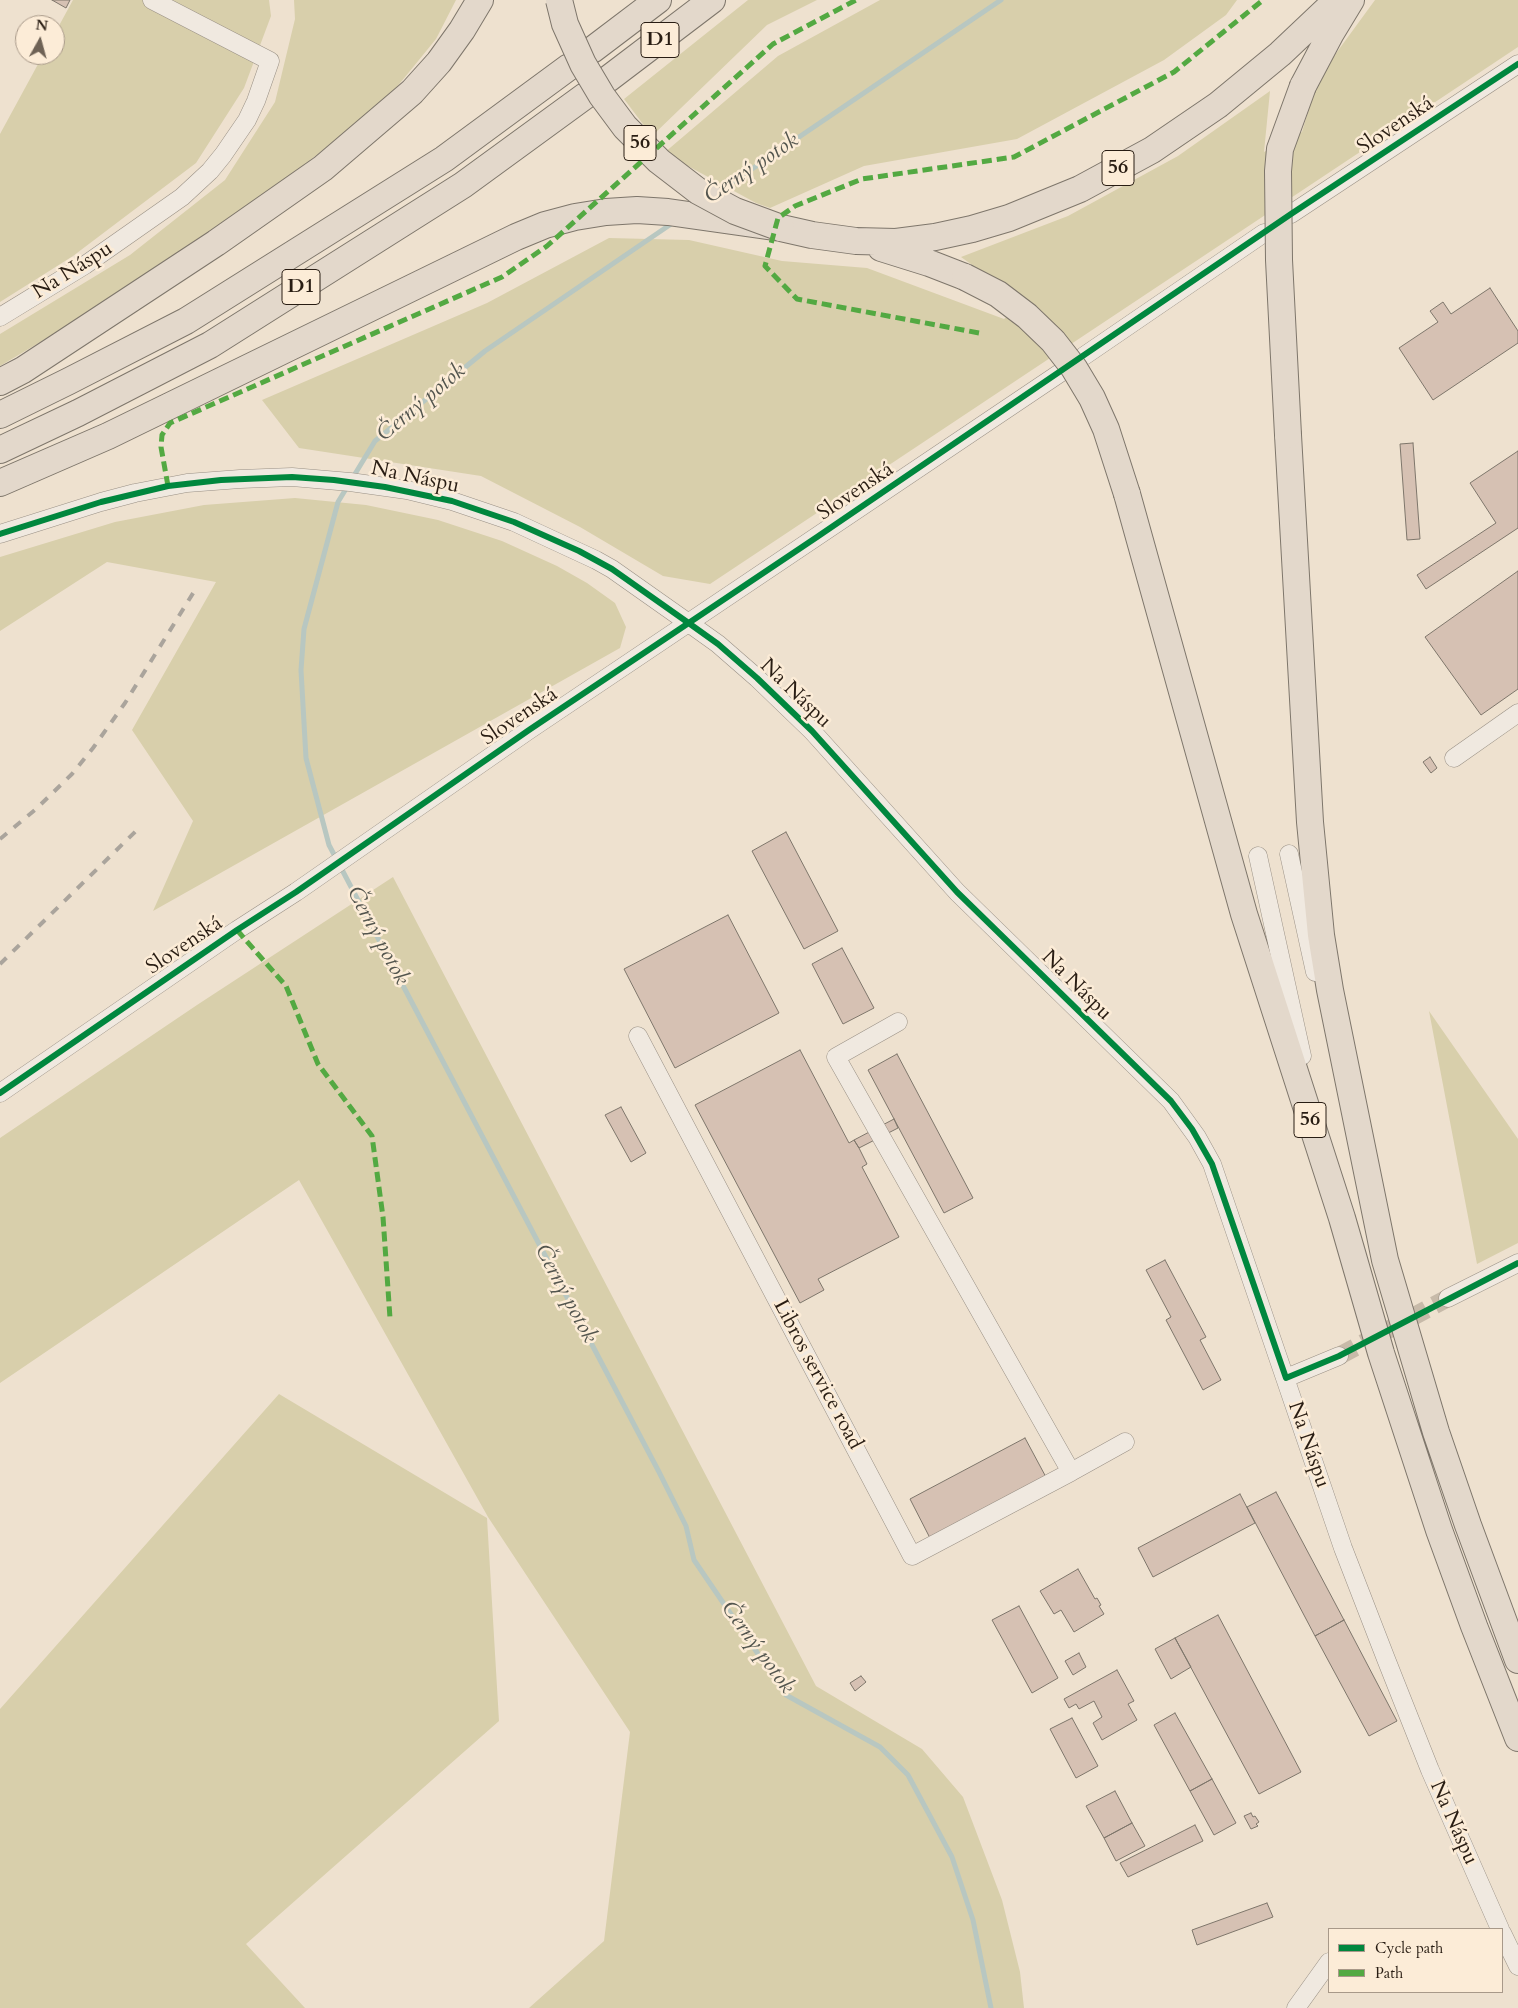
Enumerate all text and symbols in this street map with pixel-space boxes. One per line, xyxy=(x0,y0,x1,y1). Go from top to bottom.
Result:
north arrow xyxy=(15,15,65,65)
text: N xyxy=(35,15,49,36)
road number: D1 xyxy=(641,22,679,58)
street label: Slovenská xyxy=(1353,91,1439,161)
road number: 56 xyxy=(624,126,656,160)
water label: Černý potok xyxy=(700,128,804,210)
road number: 56 xyxy=(1102,150,1134,186)
street label: Na Náspu xyxy=(28,237,118,305)
road number: D1 xyxy=(282,270,320,304)
water label: Černý potok xyxy=(372,358,472,448)
street label: Na Náspu xyxy=(369,456,461,500)
street label: Slovenská xyxy=(813,457,899,527)
street label: Na Náspu xyxy=(754,654,836,734)
street label: Slovenská xyxy=(477,682,563,752)
water label: Černý potok xyxy=(340,882,414,990)
street label: Slovenská xyxy=(142,911,228,981)
street label: Na Náspu xyxy=(1036,946,1116,1026)
road number: 56 xyxy=(1294,1102,1326,1138)
water label: Černý potok xyxy=(528,1240,602,1348)
street label: Libros service road xyxy=(767,1296,867,1454)
street label: Na Náspu xyxy=(1282,1399,1334,1491)
water label: Černý potok xyxy=(715,1597,799,1699)
street label: Na Náspu xyxy=(1423,1777,1483,1869)
legend xyxy=(1328,1928,1503,1993)
text: Cycle path xyxy=(1375,1938,1443,1958)
text: Path xyxy=(1375,1963,1403,1983)

